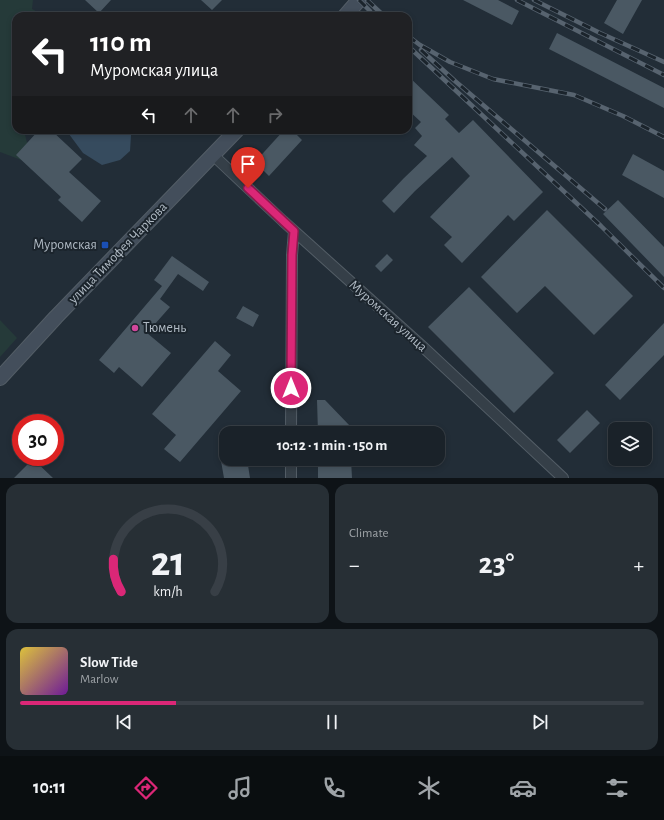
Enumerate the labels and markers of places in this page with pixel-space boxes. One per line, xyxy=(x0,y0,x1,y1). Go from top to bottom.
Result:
pin xyxy=(231,147,265,188)
place label: Муромская xyxy=(33,238,97,252)
marker: Муромская xyxy=(100,240,110,250)
place label: Тюмень xyxy=(143,321,186,335)
marker: Тюмень xyxy=(130,323,140,333)

